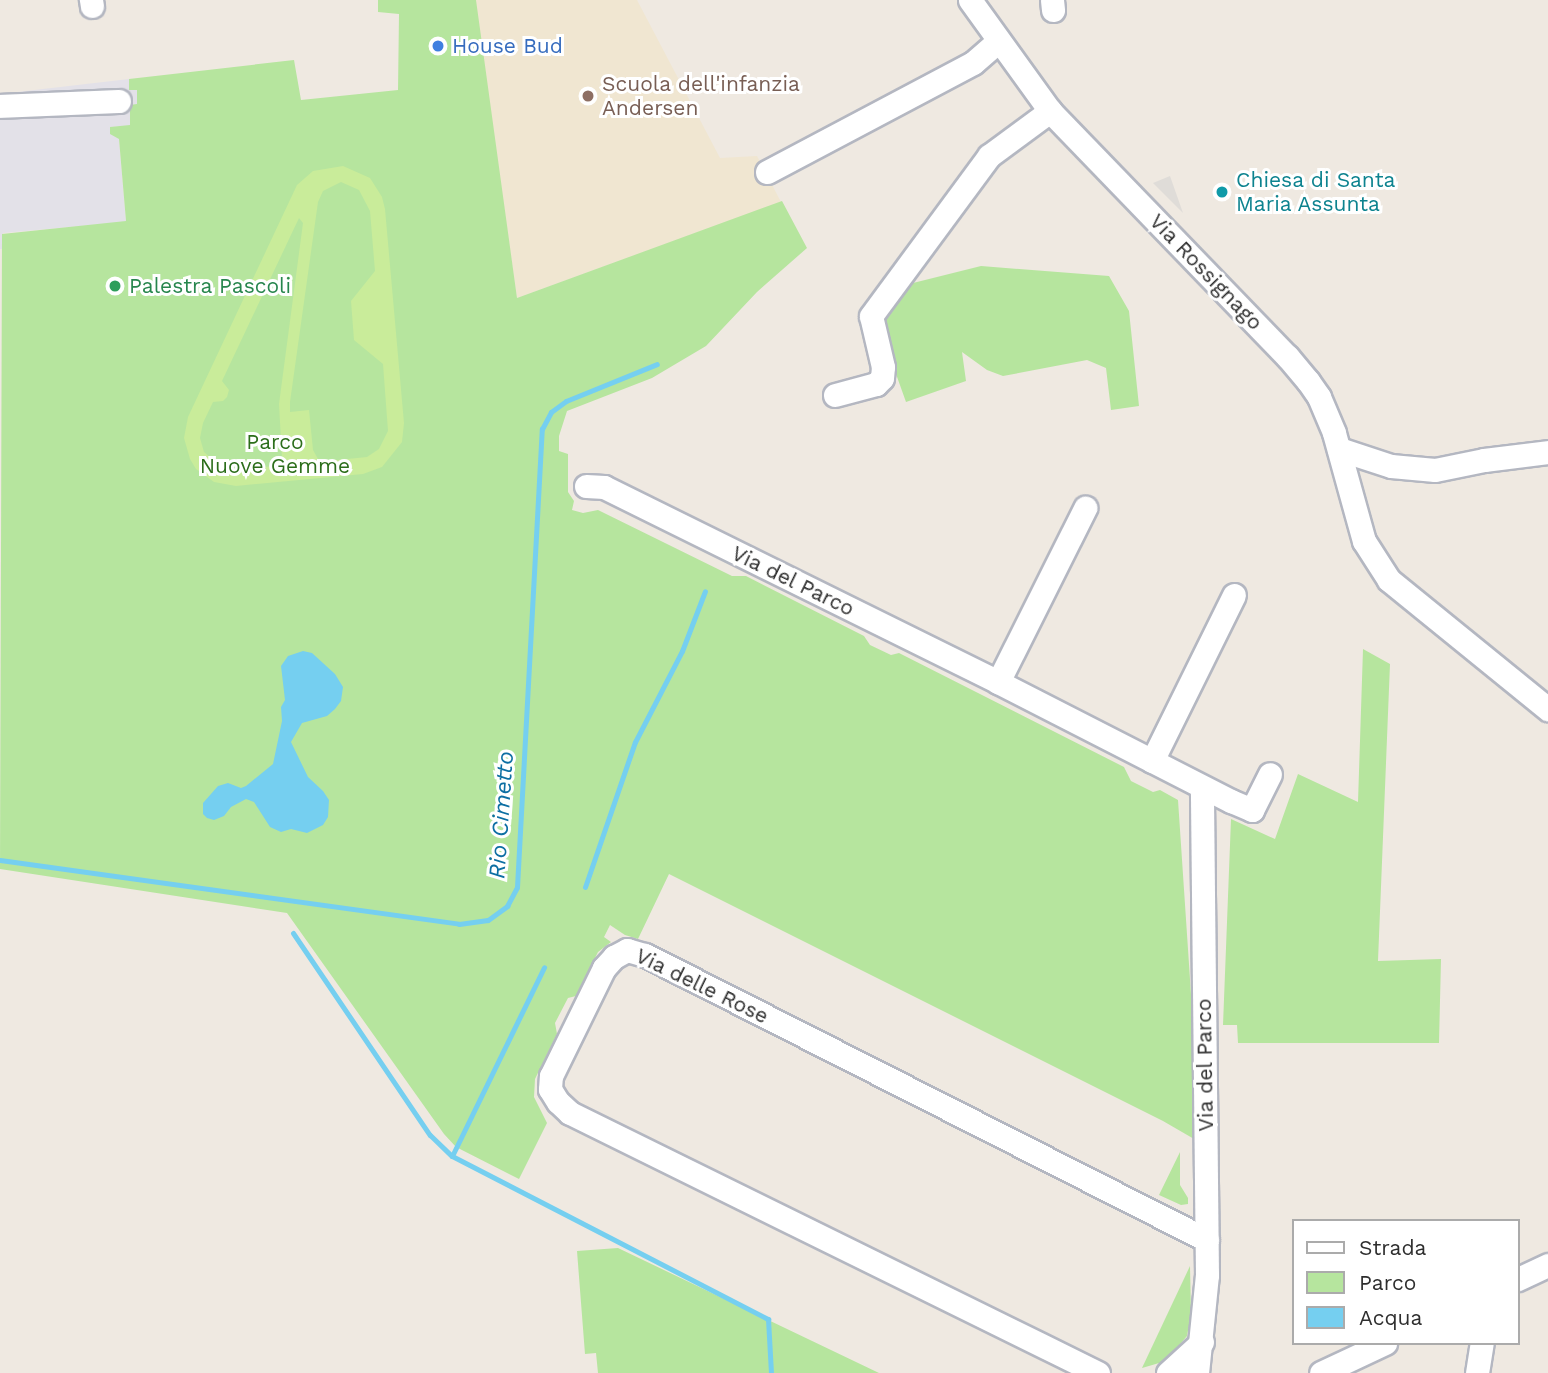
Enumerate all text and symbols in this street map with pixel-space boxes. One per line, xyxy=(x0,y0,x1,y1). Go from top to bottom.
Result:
place label: House Bud xyxy=(452,33,563,59)
marker: House Bud xyxy=(430,38,446,54)
place label: Scuola dell'infanzia Andersen xyxy=(602,71,800,121)
marker: Scuola dell'infanzia Andersen xyxy=(580,88,596,104)
place label: Chiesa di Santa Maria Assunta xyxy=(1236,167,1396,217)
marker: Chiesa di Santa Maria Assunta xyxy=(1214,184,1230,200)
street label: Via Rossignago xyxy=(1144,209,1268,335)
place label: Palestra Pascoli xyxy=(129,273,292,299)
marker: Palestra Pascoli xyxy=(107,278,123,294)
park label: Parco Nuove Gemme xyxy=(200,429,350,479)
street label: Via del Parco xyxy=(727,540,859,622)
water label: Rio Cimetto xyxy=(484,750,520,880)
street label: Via delle Rose xyxy=(631,943,773,1029)
street label: Via del Parco xyxy=(1191,998,1219,1132)
legend xyxy=(1292,1219,1520,1345)
text: Strada xyxy=(1359,1235,1426,1260)
text: Parco xyxy=(1359,1270,1416,1295)
text: Acqua xyxy=(1359,1305,1422,1330)

